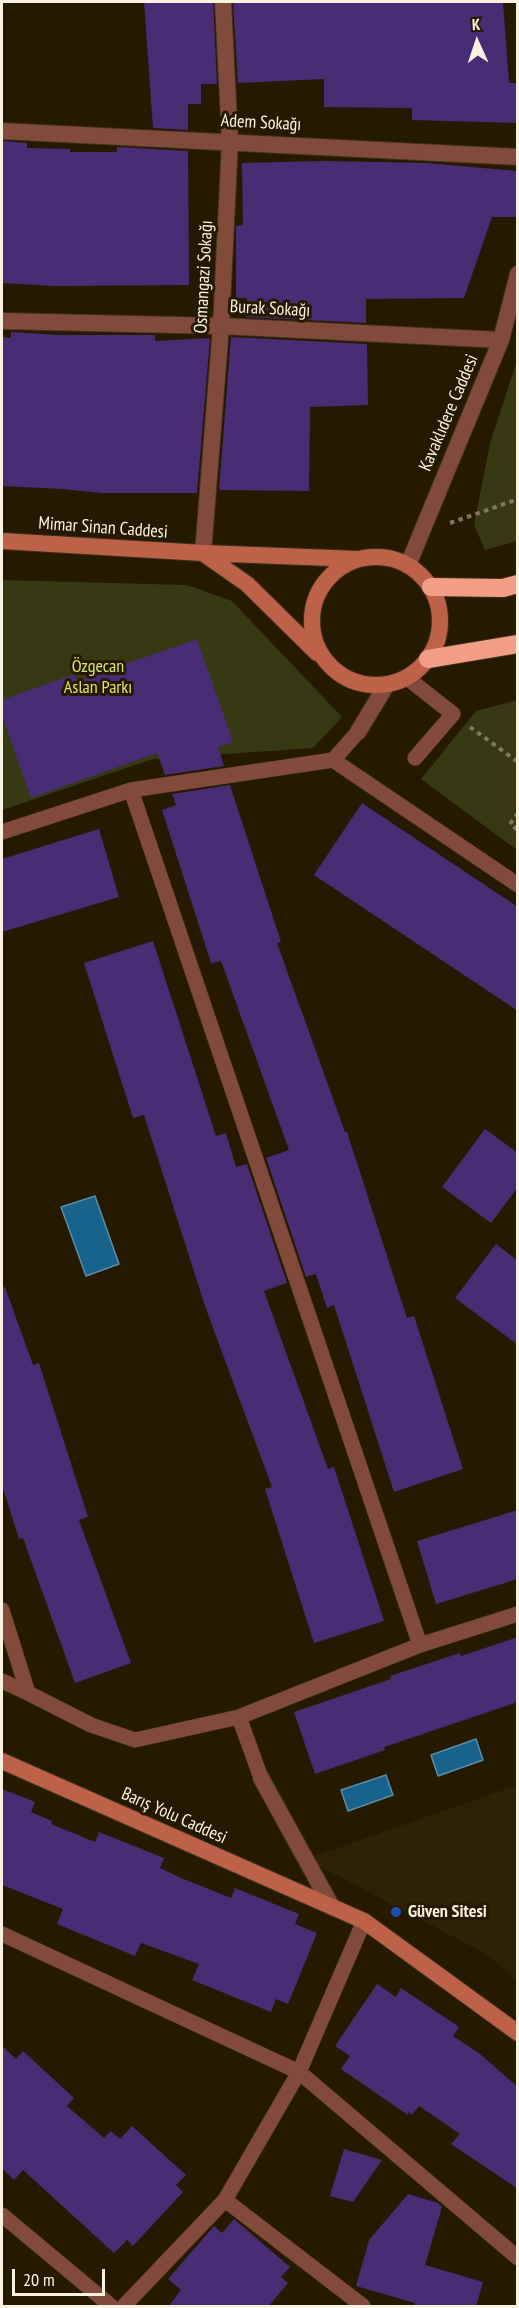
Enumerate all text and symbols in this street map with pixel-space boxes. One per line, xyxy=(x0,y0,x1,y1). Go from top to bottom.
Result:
north arrow xyxy=(447,12,507,72)
text: K xyxy=(471,14,481,34)
street label: Adem Sokağı xyxy=(220,110,302,136)
street label: Osmangazi Sokağı xyxy=(190,220,218,334)
street label: Burak Sokağı xyxy=(229,296,311,322)
street label: Kavaklıdere Caddesi xyxy=(415,351,483,475)
street label: Mimar Sinan Caddesi xyxy=(38,513,168,543)
park label: Özgecan Aslan Parkı xyxy=(64,656,132,698)
street label: Barış Yolu Caddesi xyxy=(118,1783,230,1849)
place label: Güven Sitesi xyxy=(408,1901,487,1923)
marker: Güven Sitesi xyxy=(389,1905,403,1919)
scale bar xyxy=(15,2257,108,2295)
text: 20 m xyxy=(23,2268,55,2291)

